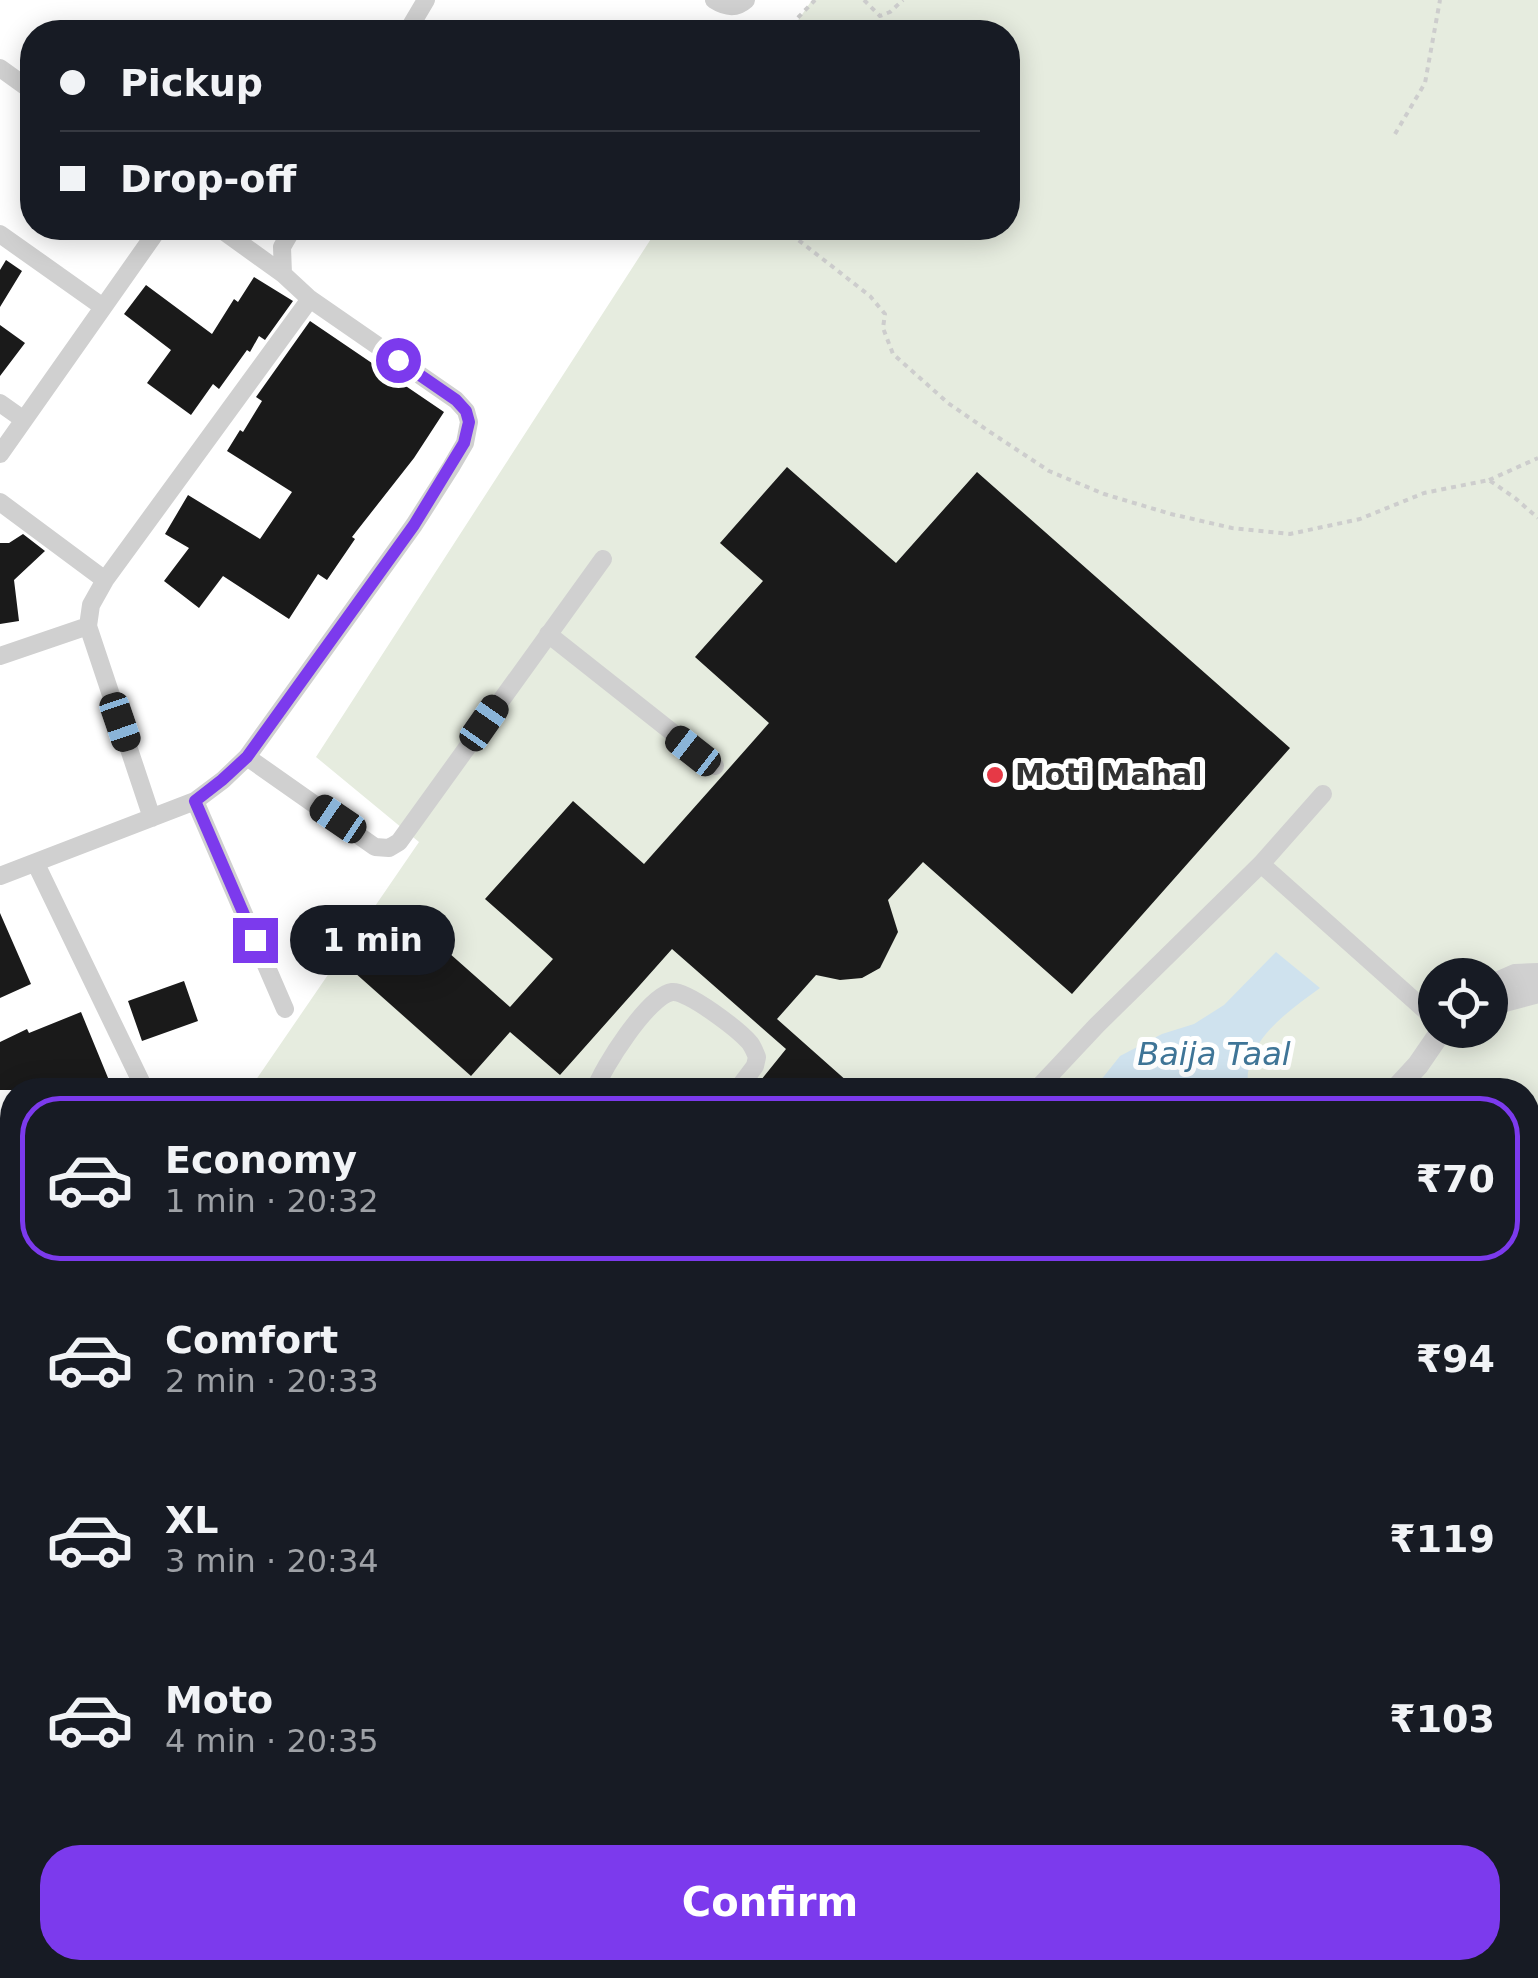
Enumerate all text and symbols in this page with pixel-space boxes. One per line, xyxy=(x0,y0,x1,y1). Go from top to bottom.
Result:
text: Pickup xyxy=(120,61,263,105)
text: Drop-off xyxy=(120,157,296,201)
route start xyxy=(376,338,421,383)
car xyxy=(96,689,144,755)
car xyxy=(455,690,513,756)
car xyxy=(660,721,726,781)
place label: Moti Mahal xyxy=(1015,757,1203,792)
marker: Moti Mahal xyxy=(984,764,1006,786)
car xyxy=(305,790,371,848)
callout: 1 min xyxy=(290,905,455,975)
route end xyxy=(233,918,278,963)
text: 1 min xyxy=(322,921,423,959)
map controls xyxy=(1418,958,1508,1048)
button: locate xyxy=(1418,958,1508,1048)
water label: Baija Taal xyxy=(1137,1035,1291,1073)
icon: car xyxy=(45,1134,135,1224)
text: Economy xyxy=(165,1138,357,1182)
text: ₹70 xyxy=(1416,1157,1495,1201)
text: 1 min · 20:32 xyxy=(165,1182,379,1220)
icon: car xyxy=(45,1314,135,1404)
text: Comfort xyxy=(165,1318,338,1362)
text: ₹94 xyxy=(1416,1337,1495,1381)
text: 2 min · 20:33 xyxy=(165,1362,379,1400)
icon: car xyxy=(45,1494,135,1584)
text: XL xyxy=(165,1498,219,1542)
text: ₹119 xyxy=(1389,1517,1495,1561)
text: 3 min · 20:34 xyxy=(165,1542,379,1580)
icon: car xyxy=(45,1674,135,1764)
text: Moto xyxy=(165,1678,273,1722)
text: ₹103 xyxy=(1389,1697,1495,1741)
text: 4 min · 20:35 xyxy=(165,1722,379,1760)
button: Confirm xyxy=(40,1845,1500,1960)

